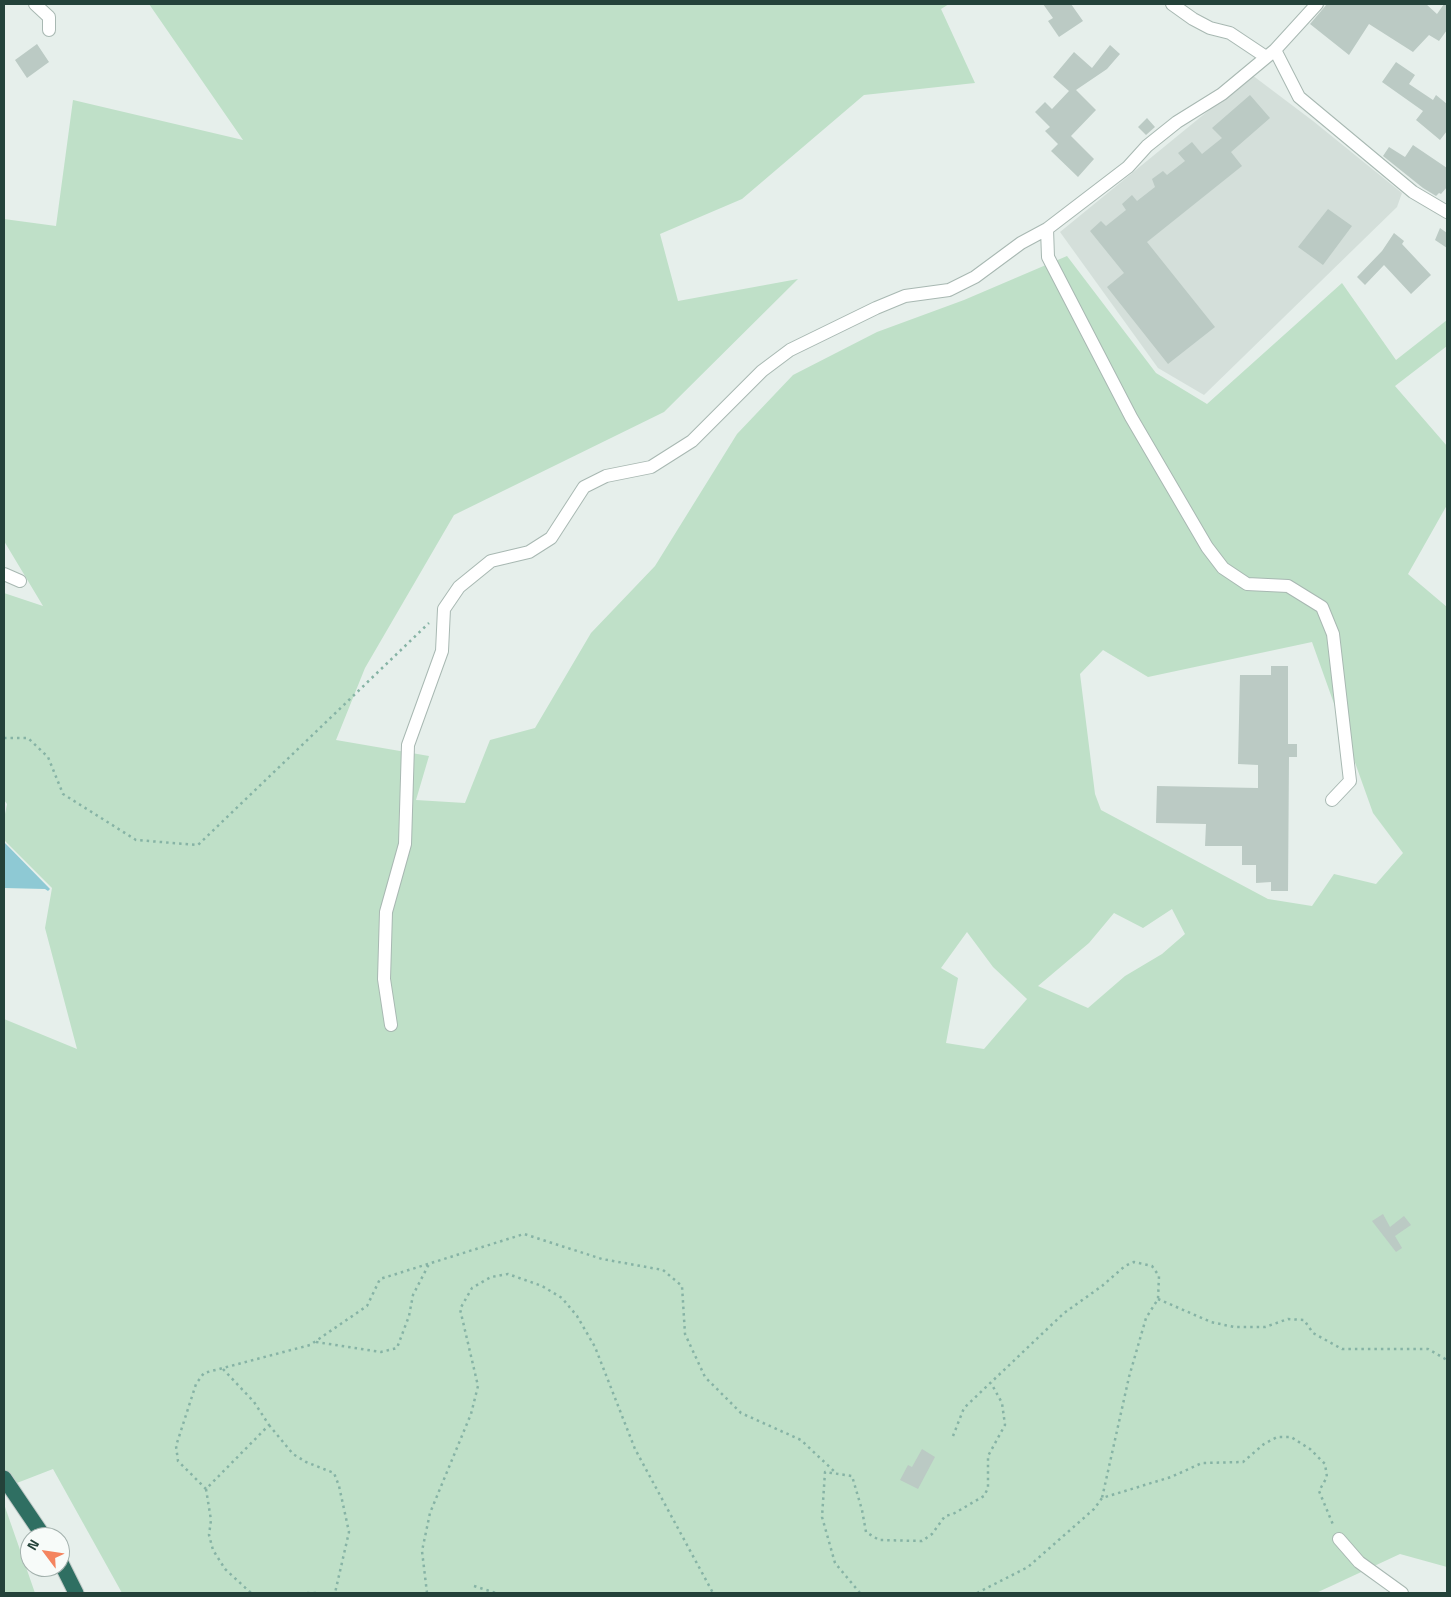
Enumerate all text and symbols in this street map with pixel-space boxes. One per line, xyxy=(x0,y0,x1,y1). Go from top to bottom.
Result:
north arrow xyxy=(20,1527,70,1577)
text: N xyxy=(21,1535,44,1554)

